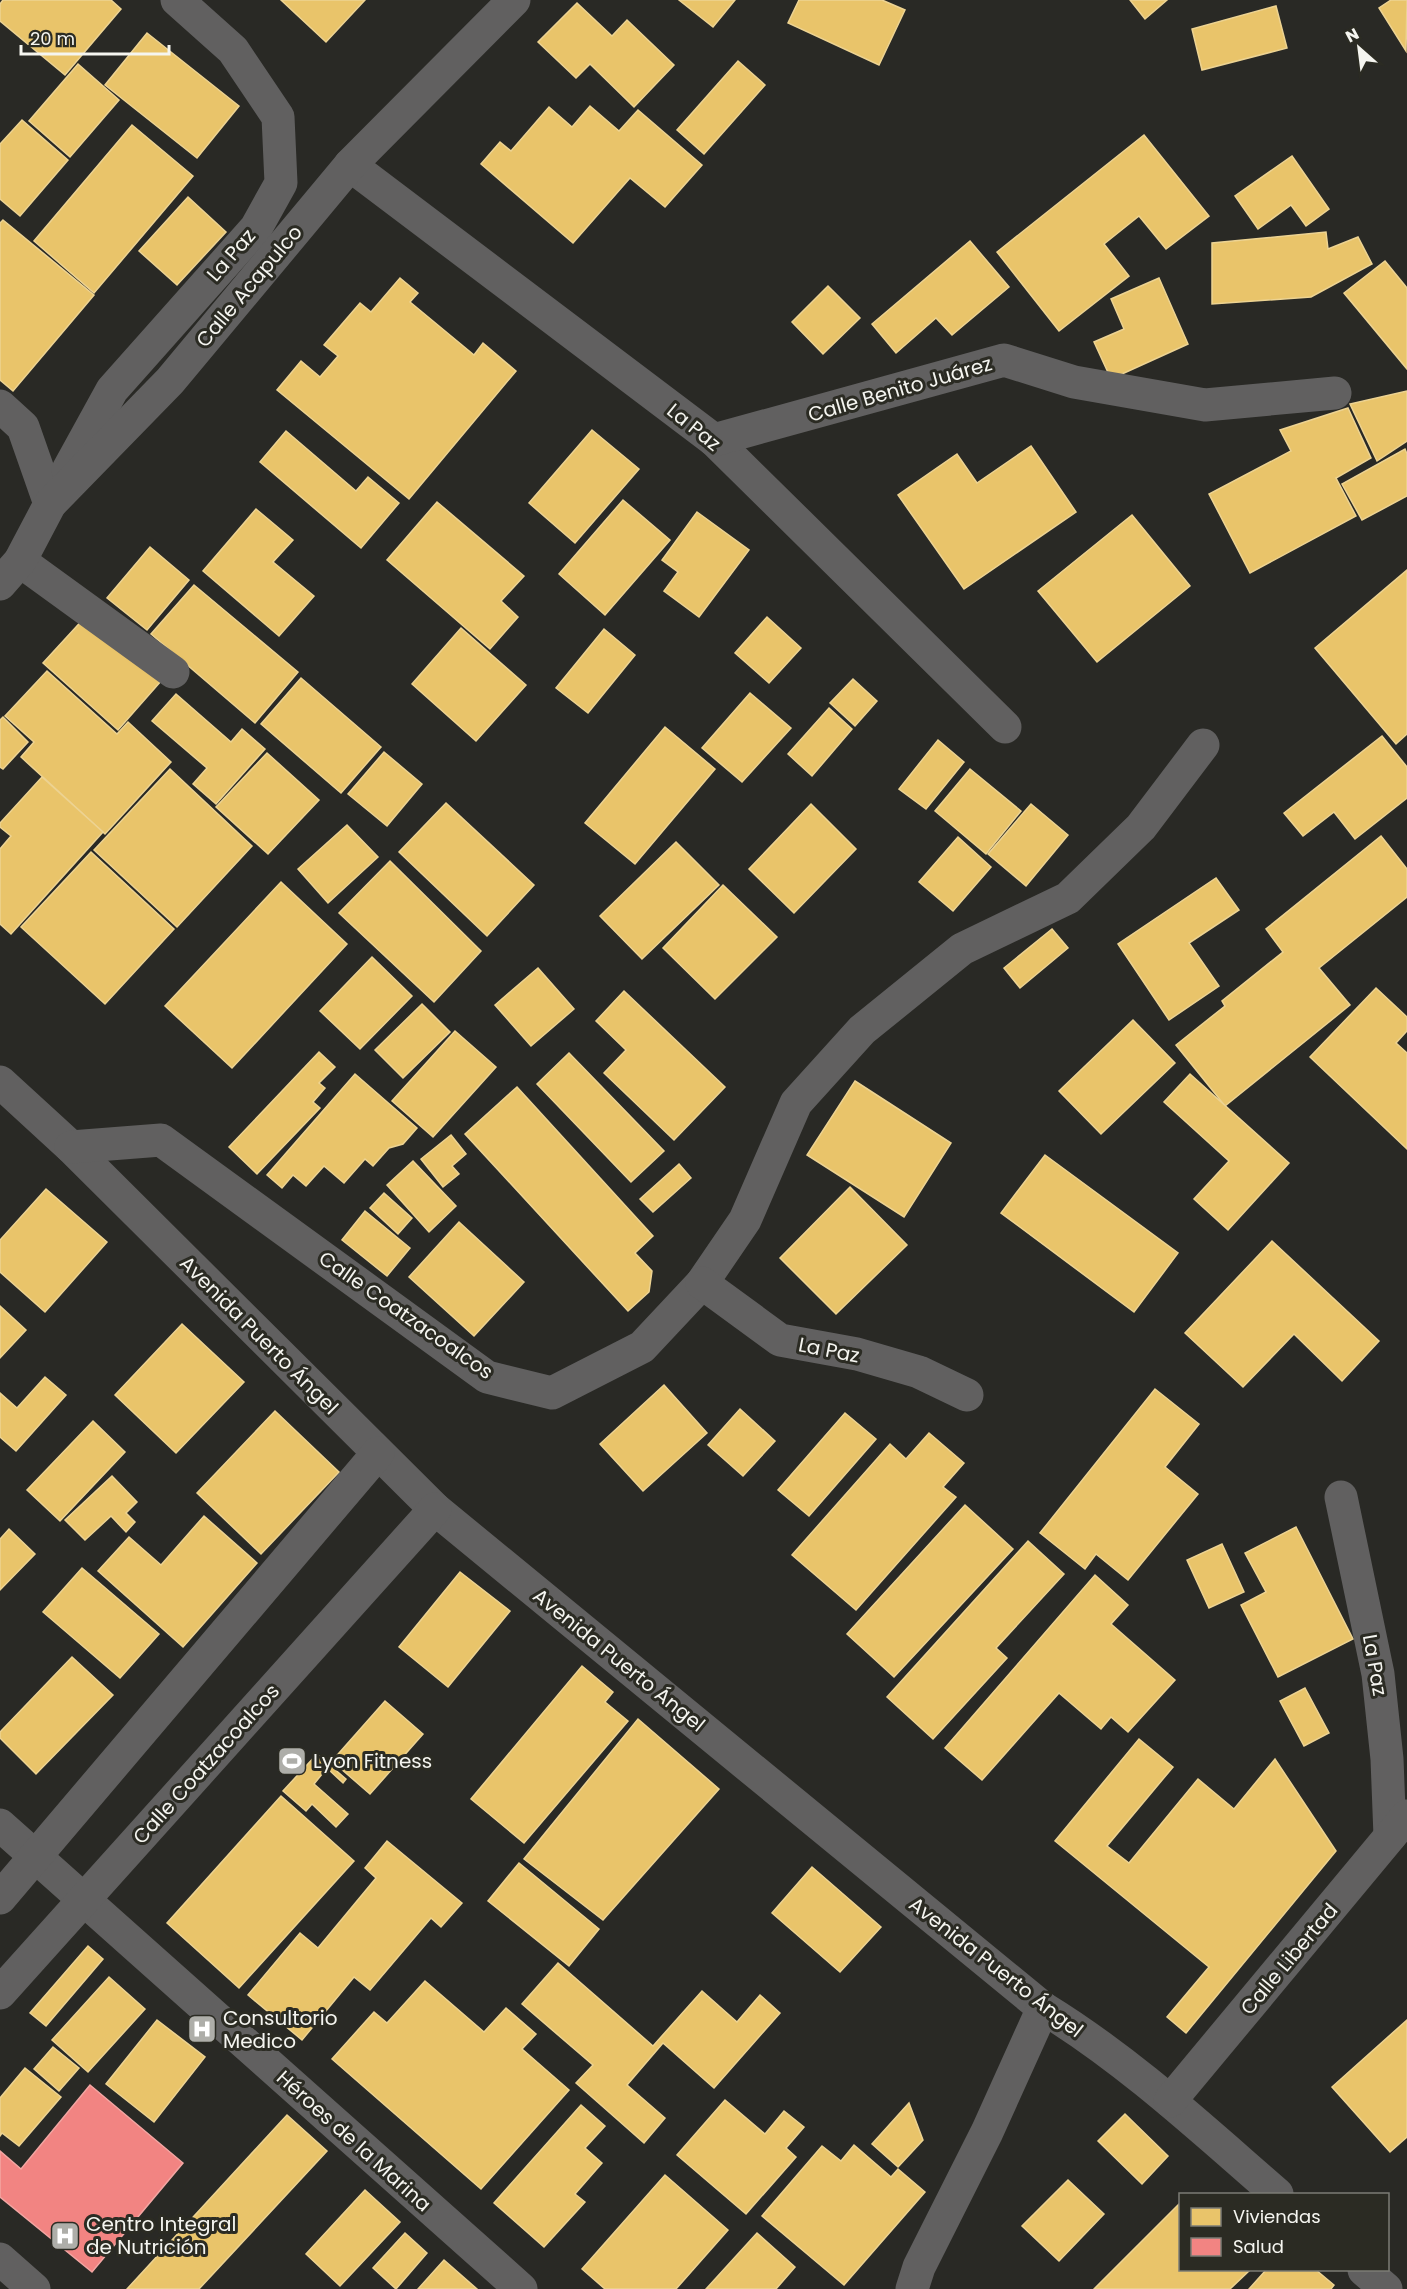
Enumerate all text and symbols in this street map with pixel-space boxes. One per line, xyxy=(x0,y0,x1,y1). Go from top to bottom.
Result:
scale bar xyxy=(21,18,170,56)
north arrow xyxy=(1329,18,1389,78)
text: N xyxy=(1341,22,1363,48)
text: 20 m xyxy=(30,26,75,51)
street label: Calle Acapulco xyxy=(189,219,309,353)
street label: La Paz xyxy=(200,223,262,287)
street label: Calle Benito Juárez xyxy=(805,349,995,429)
street label: La Paz xyxy=(661,397,727,457)
street label: Calle Coatzacoalcos xyxy=(313,1244,499,1386)
street label: Avenida Puerto Ángel xyxy=(173,1249,345,1421)
street label: La Paz xyxy=(796,1330,862,1370)
street label: Avenida Puerto Ángel xyxy=(527,1582,711,1738)
street label: La Paz xyxy=(1356,1632,1394,1698)
street label: Calle Coatzacoalcos xyxy=(126,1678,286,1850)
sports icon: Lyon Fitness xyxy=(276,1745,308,1777)
place label: Lyon Fitness xyxy=(313,1747,432,1775)
street label: Avenida Puerto Ángel xyxy=(903,1890,1089,2044)
street label: Calle Libertad xyxy=(1234,1897,1344,2021)
place label: Consultorio Medico xyxy=(223,2004,337,2055)
hospital icon: Consultorio Medico xyxy=(186,2013,218,2045)
street label: Héroes de la Marina xyxy=(271,2064,437,2218)
legend xyxy=(1179,2193,1389,2271)
text: Viviendas xyxy=(1233,2204,1321,2229)
place label: Centro Integral de Nutrición xyxy=(86,2210,236,2261)
hospital icon: Centro Integral de Nutrición xyxy=(49,2220,81,2252)
text: Salud xyxy=(1233,2234,1284,2259)

